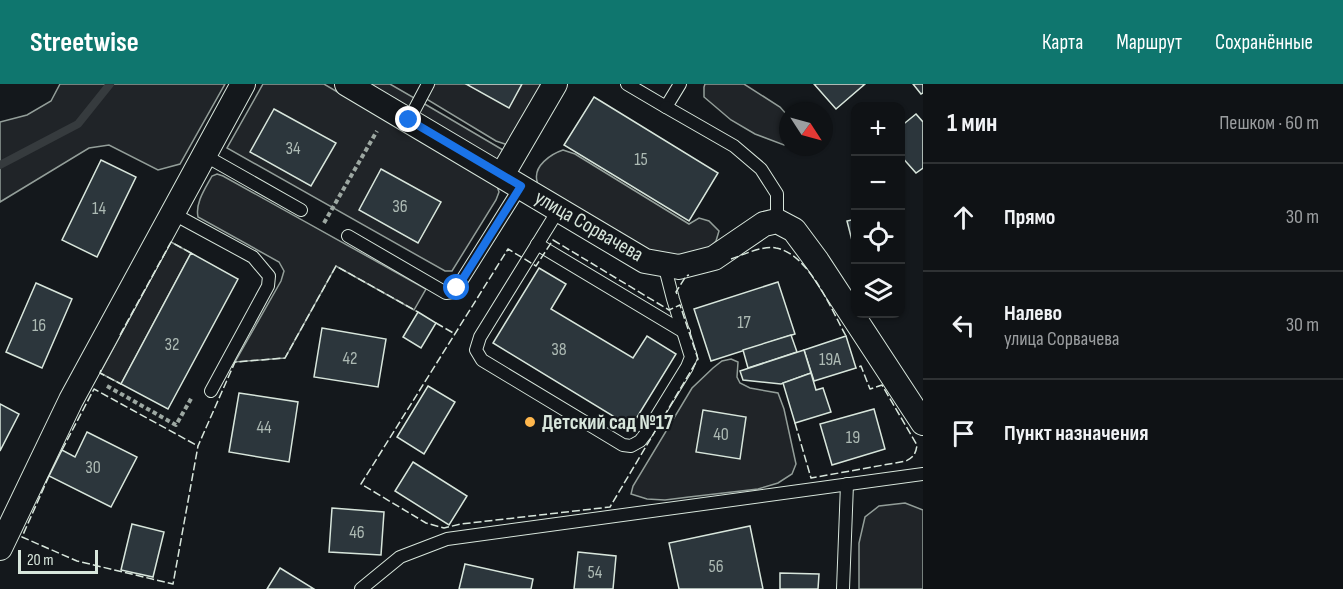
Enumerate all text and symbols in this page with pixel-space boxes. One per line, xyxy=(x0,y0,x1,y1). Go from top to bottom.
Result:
text: Streetwise xyxy=(30,26,139,59)
text: Карта xyxy=(1042,30,1083,55)
text: Маршрут xyxy=(1116,30,1182,55)
text: Сохранённые xyxy=(1215,30,1313,55)
north arrow xyxy=(779,102,833,156)
map controls xyxy=(851,102,905,318)
button: + xyxy=(851,102,905,156)
route end xyxy=(395,106,421,132)
text: 1 мин xyxy=(947,108,997,139)
text: Пешком · 60 m xyxy=(1219,111,1319,135)
house number: 34 xyxy=(285,138,301,159)
house number: 15 xyxy=(634,149,648,170)
button: − xyxy=(851,156,905,210)
street label: улица Сорвачева xyxy=(530,185,648,267)
house number: 36 xyxy=(392,196,408,217)
house number: 14 xyxy=(92,198,106,219)
icon: ahead xyxy=(947,201,980,234)
text: Прямо xyxy=(1004,204,1055,231)
text: 30 m xyxy=(1286,205,1319,229)
button: locate xyxy=(851,210,905,264)
button: layers xyxy=(851,264,905,318)
route start xyxy=(443,274,469,300)
text: Налево xyxy=(1004,300,1062,327)
icon: left xyxy=(947,309,980,342)
house number: 17 xyxy=(737,312,752,333)
text: 30 m xyxy=(1286,313,1319,337)
house number: 16 xyxy=(32,315,46,336)
text: улица Сорвачева xyxy=(1004,327,1119,351)
house number: 32 xyxy=(165,334,179,355)
house number: 38 xyxy=(551,339,567,360)
house number: 42 xyxy=(342,348,358,369)
house number: 19А xyxy=(819,349,841,370)
place label: Детский сад №17 xyxy=(542,410,674,435)
marker: Детский сад №17 xyxy=(523,415,537,429)
house number: 44 xyxy=(256,417,272,438)
icon: arrive xyxy=(947,417,980,450)
text: Пункт назначения xyxy=(1004,420,1148,447)
house number: 40 xyxy=(713,424,729,445)
house number: 19 xyxy=(846,427,860,448)
house number: 30 xyxy=(85,457,101,478)
house number: 46 xyxy=(349,522,365,543)
scale bar xyxy=(18,547,98,574)
text: 20 m xyxy=(27,551,54,570)
house number: 56 xyxy=(708,556,724,577)
house number: 54 xyxy=(588,562,603,583)

